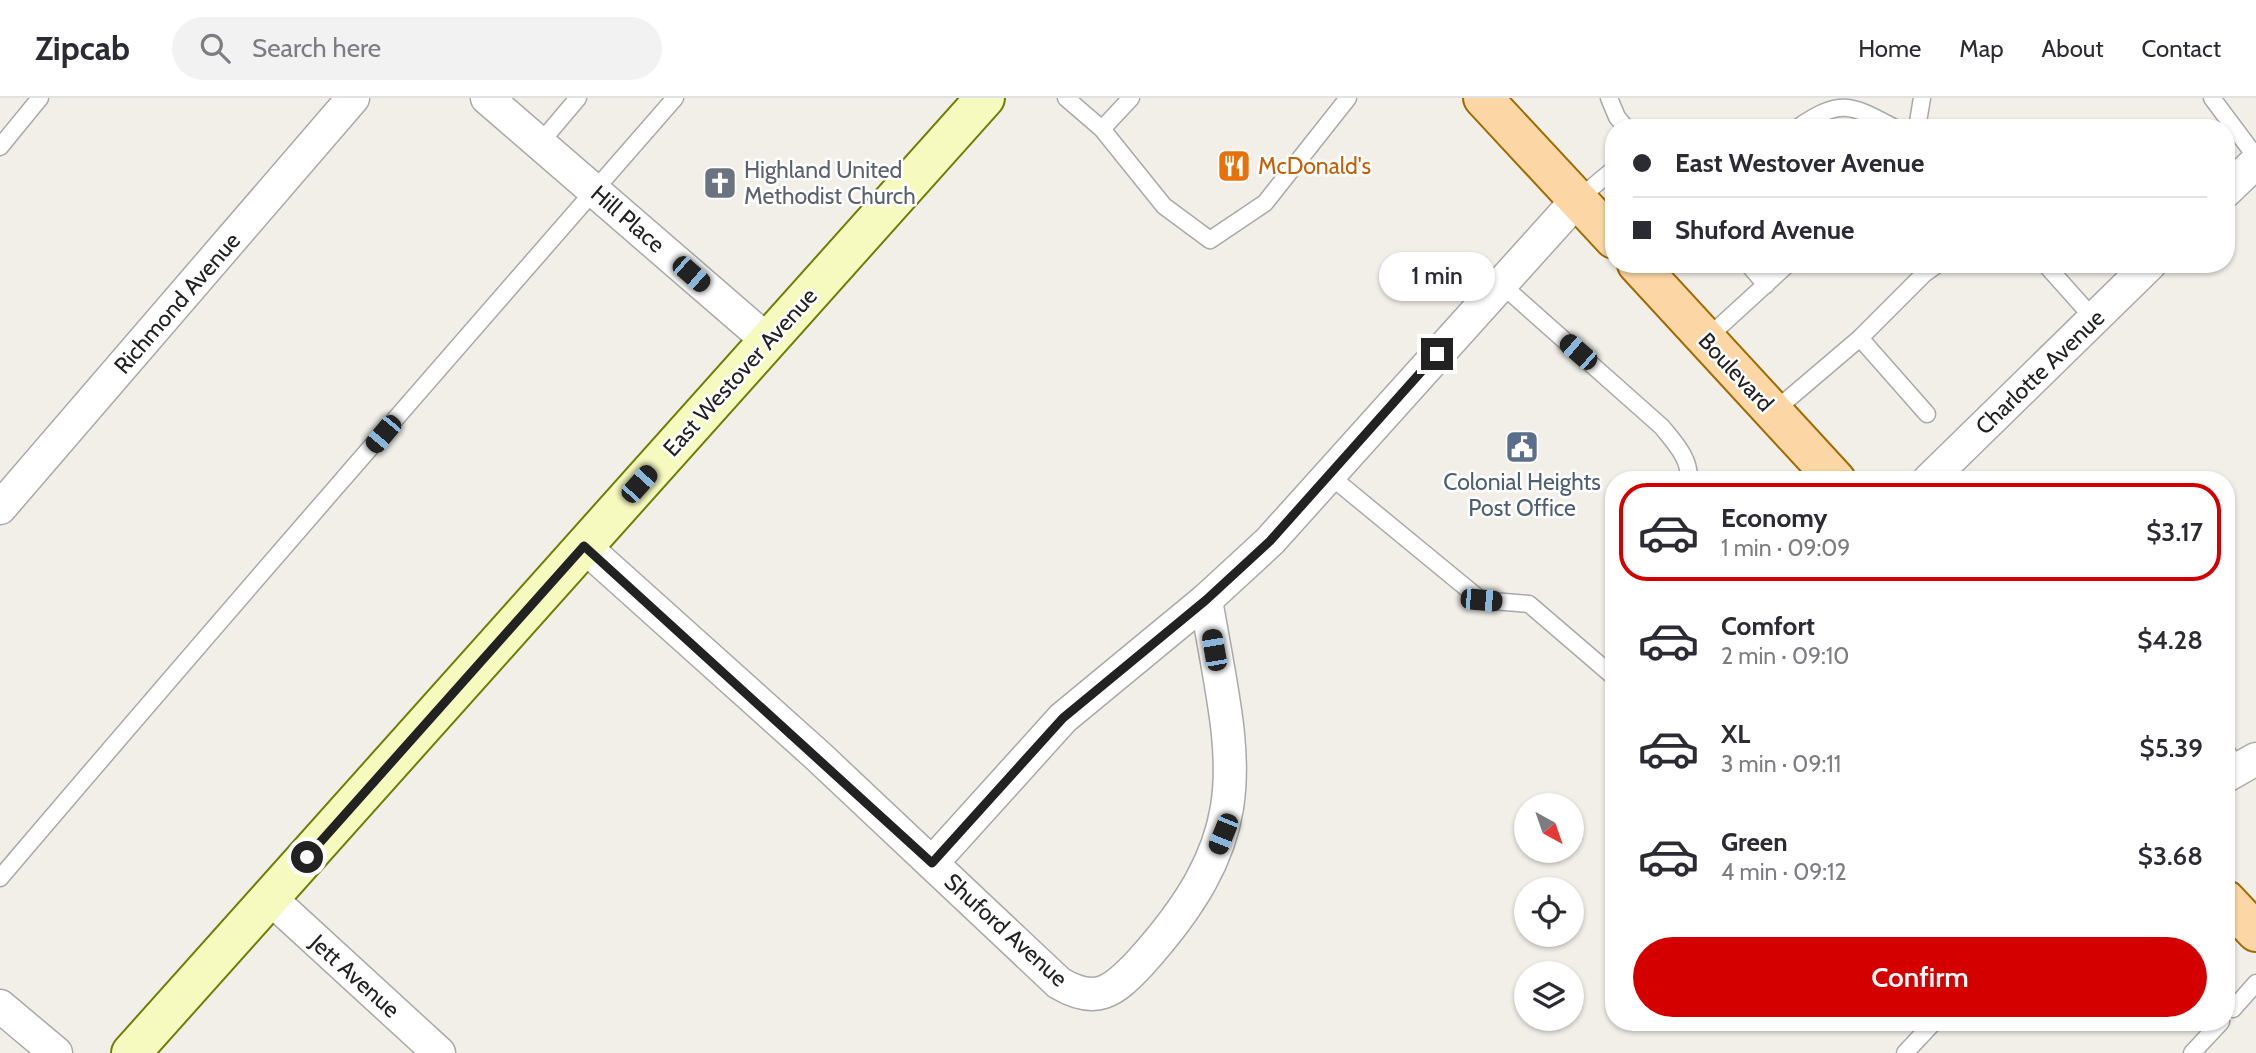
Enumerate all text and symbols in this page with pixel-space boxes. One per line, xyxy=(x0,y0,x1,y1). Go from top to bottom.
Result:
search box xyxy=(172,17,662,80)
text: Zipcab xyxy=(35,28,130,68)
icon: search xyxy=(196,29,234,67)
text: Search here xyxy=(252,32,381,64)
text: Home xyxy=(1858,34,1921,63)
text: Map xyxy=(1959,34,2004,63)
text: About xyxy=(2042,34,2104,63)
text: Contact xyxy=(2142,34,2221,63)
restaurant icon: McDonald's xyxy=(1215,147,1253,185)
text: East Westover Avenue xyxy=(1675,147,1924,179)
place label: McDonald's xyxy=(1258,152,1371,180)
place label: Highland United Methodist Church xyxy=(744,156,916,210)
church icon: Highland United Methodist Church xyxy=(701,164,739,202)
street label: Hill Place xyxy=(585,179,671,259)
text: Shuford Avenue xyxy=(1675,214,1854,246)
street label: Richmond Avenue xyxy=(108,226,246,379)
car xyxy=(669,252,714,296)
callout: 1 min xyxy=(1379,252,1495,302)
text: 1 min xyxy=(1411,262,1463,290)
street label: East Westover Avenue xyxy=(657,282,823,462)
street label: Charlotte Avenue xyxy=(1970,303,2110,440)
street label: Boulevard xyxy=(1693,327,1779,417)
car xyxy=(1556,330,1601,374)
route end xyxy=(1421,338,1453,370)
car xyxy=(362,411,405,457)
public building icon: Colonial Heights Post Office xyxy=(1503,428,1541,466)
car xyxy=(618,461,661,507)
place label: Colonial Heights Post Office xyxy=(1443,468,1601,522)
icon: car xyxy=(1637,501,1700,564)
text: Economy xyxy=(1721,502,1827,534)
text: $3.17 xyxy=(2146,516,2203,548)
text: 1 min · 09:09 xyxy=(1721,534,1850,562)
car xyxy=(1460,588,1503,612)
icon: car xyxy=(1637,609,1700,672)
text: Comfort xyxy=(1721,610,1815,642)
text: $4.28 xyxy=(2137,624,2203,656)
car xyxy=(1201,627,1228,673)
text: 2 min · 09:10 xyxy=(1721,642,1849,670)
icon: car xyxy=(1637,717,1700,780)
text: XL xyxy=(1721,718,1750,750)
text: $5.39 xyxy=(2140,732,2203,764)
text: 3 min · 09:11 xyxy=(1721,750,1841,778)
north arrow xyxy=(1514,793,1584,863)
map controls xyxy=(1514,793,1584,1031)
car xyxy=(1206,811,1241,857)
icon: car xyxy=(1637,825,1700,888)
text: Green xyxy=(1721,826,1788,858)
text: $3.68 xyxy=(2138,840,2203,872)
route start xyxy=(291,841,323,873)
text: 4 min · 09:12 xyxy=(1721,858,1847,886)
street label: Shuford Avenue xyxy=(939,868,1073,993)
button: locate xyxy=(1514,877,1584,947)
street label: Jett Avenue xyxy=(304,928,406,1024)
button: Confirm xyxy=(1633,937,2207,1017)
button: layers xyxy=(1514,961,1584,1031)

